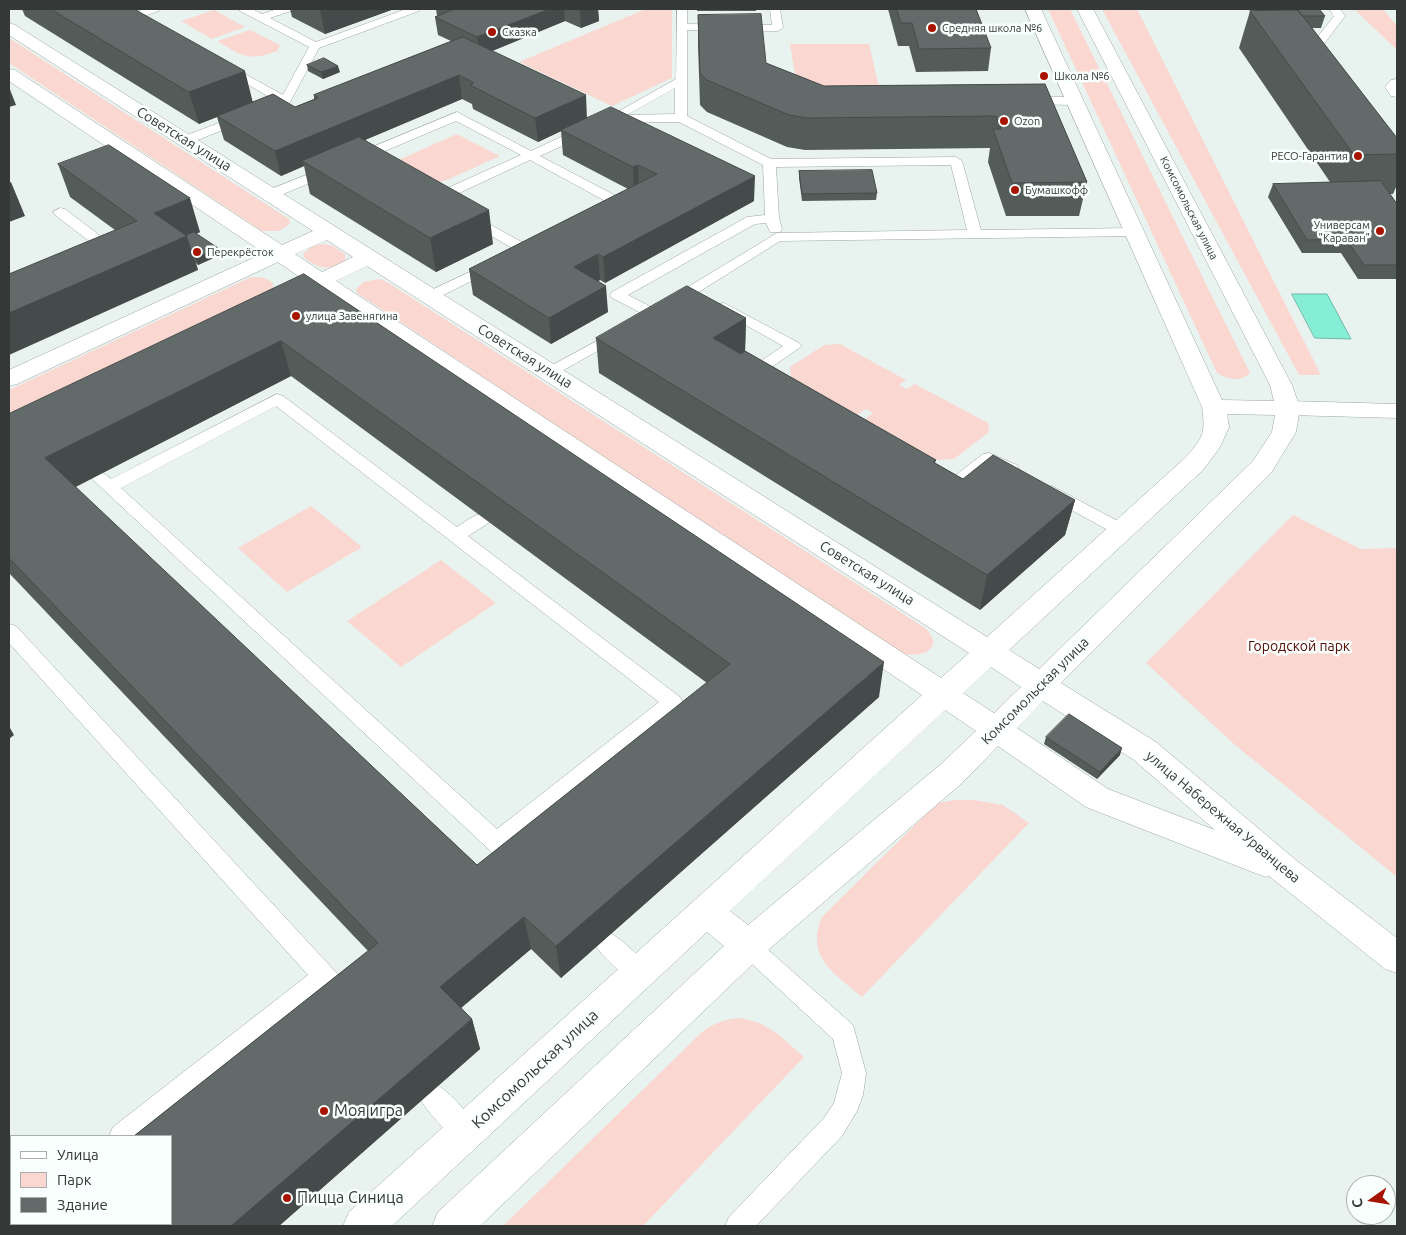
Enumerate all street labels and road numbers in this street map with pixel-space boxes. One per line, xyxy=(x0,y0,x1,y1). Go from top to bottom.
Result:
street label: Советская улица xyxy=(134,103,234,175)
street label: Комсомольская улица xyxy=(1157,154,1221,262)
street label: Советская улица xyxy=(475,320,575,392)
street label: Советская улица xyxy=(817,537,917,609)
street label: Комсомольская улица xyxy=(978,634,1092,748)
street label: улица Набережная Урванцева xyxy=(1142,747,1304,887)
street label: Комсомольская улица xyxy=(468,1005,602,1133)

